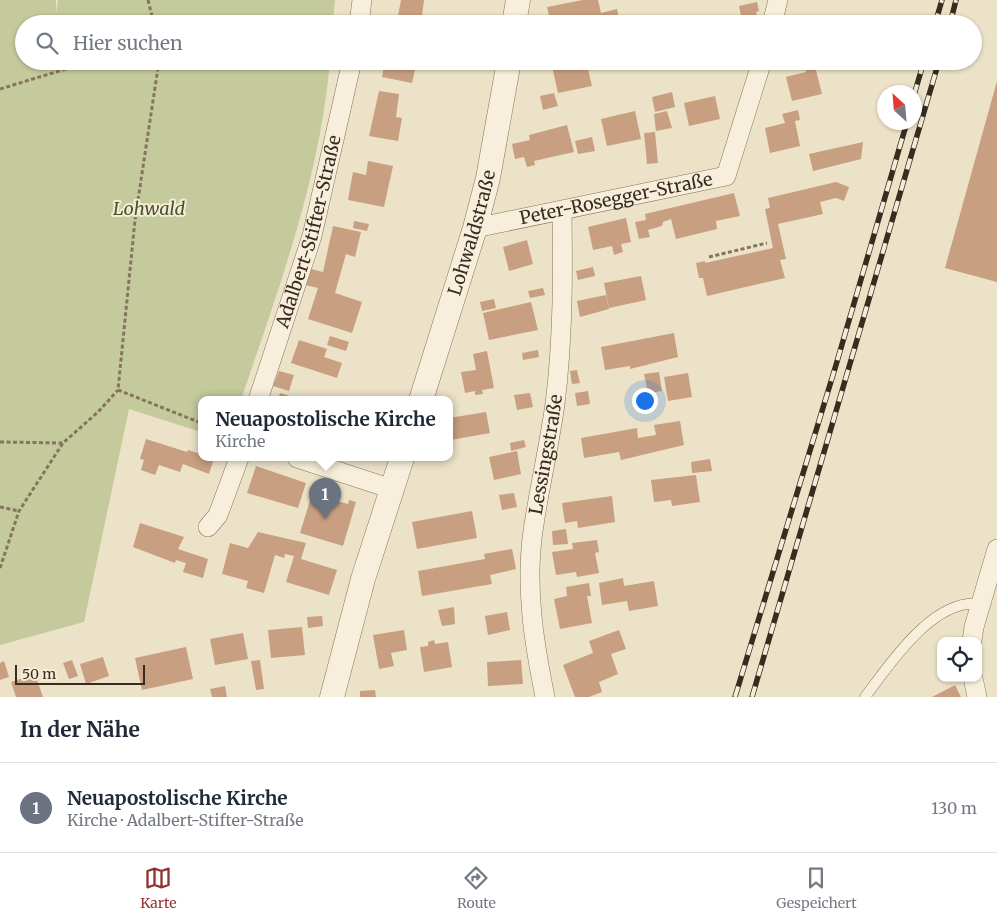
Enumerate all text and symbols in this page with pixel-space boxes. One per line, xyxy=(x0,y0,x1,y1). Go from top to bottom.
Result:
search box xyxy=(15,15,982,70)
icon: search xyxy=(33,29,61,57)
text: Hier suchen xyxy=(73,31,183,55)
north arrow xyxy=(877,85,922,130)
street label: Adalbert-Stifter-Straße xyxy=(270,133,346,332)
street label: Peter-Rosegger-Straße xyxy=(517,167,714,229)
street label: Lohwaldstraße xyxy=(443,168,500,298)
park label: Lohwald xyxy=(113,197,185,220)
your location xyxy=(632,388,658,414)
street label: Lessingstraße xyxy=(524,393,567,516)
popup xyxy=(198,396,453,461)
text: Neuapostolische Kirche xyxy=(215,407,436,431)
text: Kirche xyxy=(215,431,265,451)
pin: 1 xyxy=(309,478,341,519)
map controls xyxy=(937,637,982,682)
button: locate xyxy=(937,637,982,682)
scale bar xyxy=(15,662,145,685)
text: 50 m xyxy=(22,665,56,683)
text: In der Nähe xyxy=(20,716,140,743)
text: Neuapostolische Kirche xyxy=(67,786,288,810)
text: 1 xyxy=(32,798,40,818)
text: 130 m xyxy=(931,798,977,818)
text: Kirche · Adalbert-Stifter-Straße xyxy=(67,810,304,830)
tab: Karte xyxy=(140,864,177,912)
tab: Route xyxy=(457,864,496,912)
tab: Gespeichert xyxy=(776,864,857,912)

